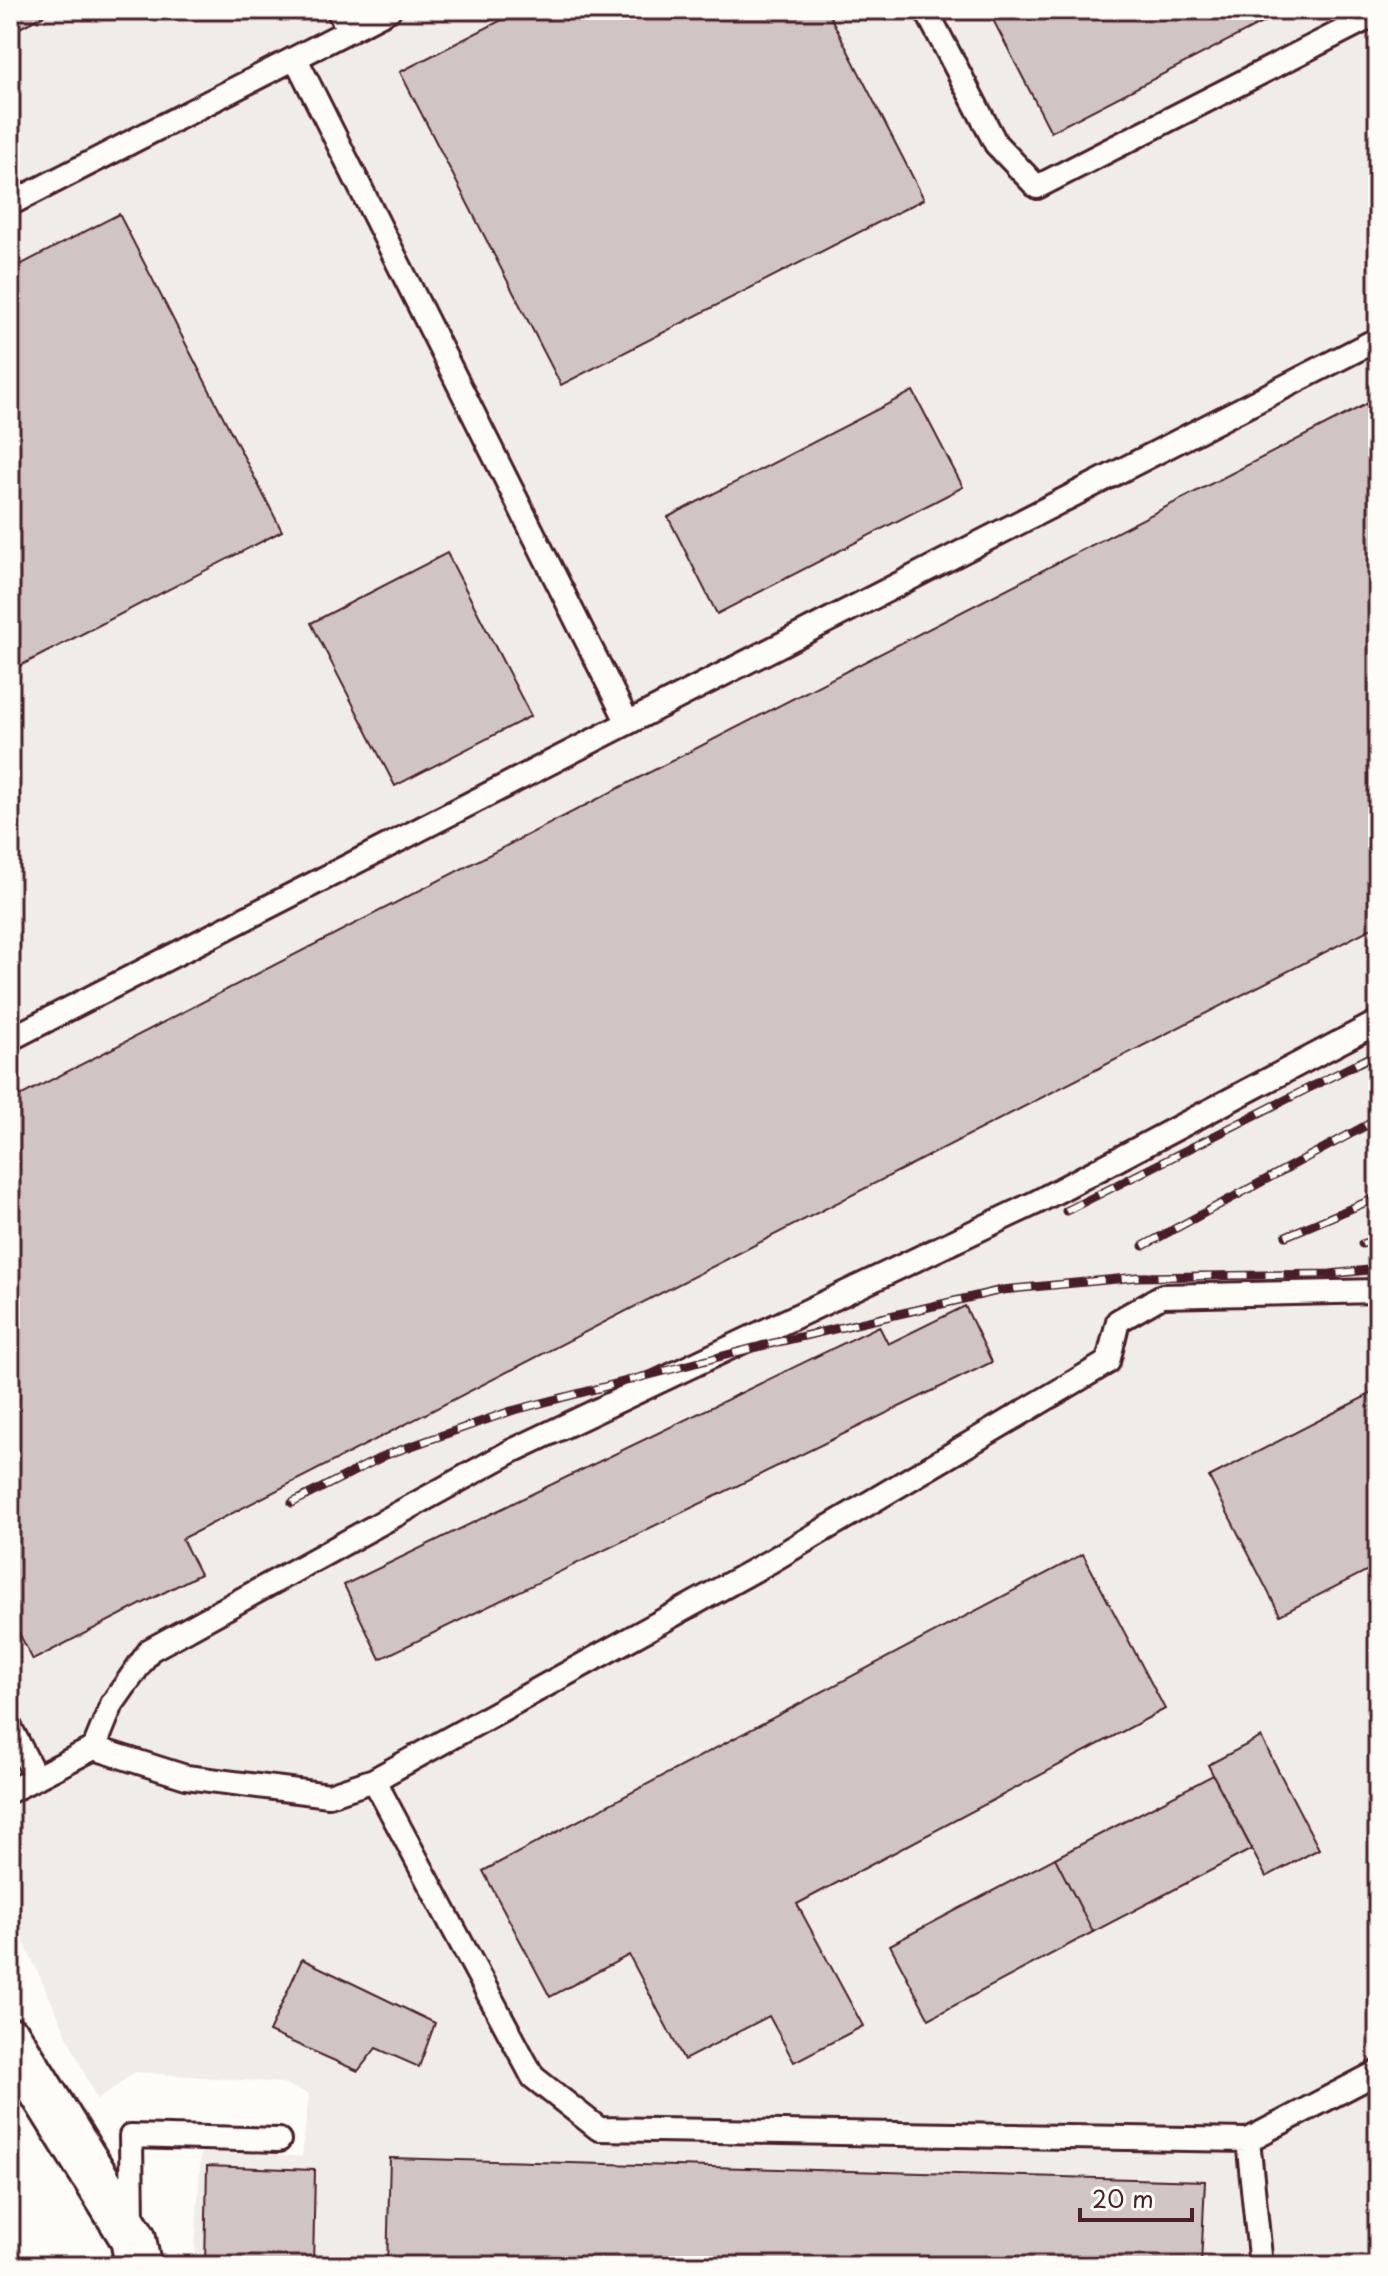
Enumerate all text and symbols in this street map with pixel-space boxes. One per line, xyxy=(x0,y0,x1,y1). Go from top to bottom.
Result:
scale bar xyxy=(1080,2172,1192,2222)
text: 20 m xyxy=(1092,2180,1154,2216)

